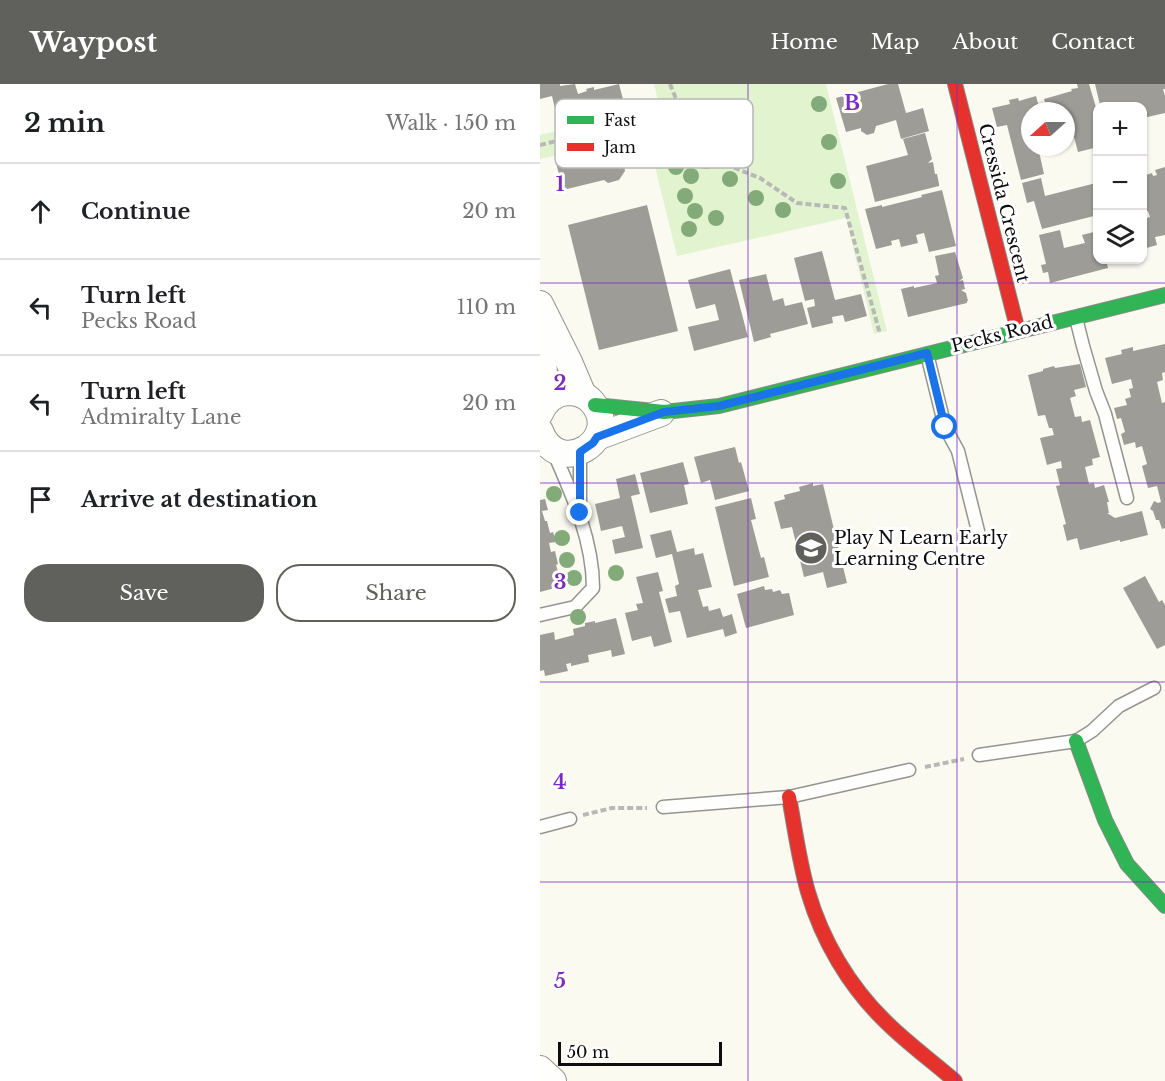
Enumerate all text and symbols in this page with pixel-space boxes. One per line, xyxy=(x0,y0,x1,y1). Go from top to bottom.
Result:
text: Waypost xyxy=(30,25,157,60)
text: Home xyxy=(771,29,838,55)
text: Map xyxy=(871,29,919,55)
text: About xyxy=(952,29,1018,55)
text: Contact xyxy=(1051,29,1135,55)
text: B xyxy=(844,91,860,115)
legend xyxy=(555,99,753,168)
north arrow xyxy=(1021,102,1075,156)
map controls xyxy=(1093,102,1147,264)
button: + xyxy=(1093,102,1147,156)
text: 2 min xyxy=(24,107,105,139)
text: Fast xyxy=(604,110,636,130)
text: Walk · 150 m xyxy=(386,111,516,135)
street label: Cressida Crescent xyxy=(974,121,1034,285)
text: Jam xyxy=(602,137,636,157)
button: − xyxy=(1093,156,1147,210)
text: 1 xyxy=(556,172,565,196)
icon: ahead xyxy=(24,195,57,228)
text: Continue xyxy=(81,198,190,225)
text: 20 m xyxy=(462,199,516,223)
button: layers xyxy=(1093,210,1147,264)
text: Turn left xyxy=(81,282,186,309)
icon: left xyxy=(24,291,57,324)
text: 110 m xyxy=(457,295,516,319)
text: Pecks Road xyxy=(81,309,197,333)
street label: Pecks Road xyxy=(949,311,1055,357)
text: 2 xyxy=(553,371,567,395)
text: Turn left xyxy=(81,378,186,405)
icon: left xyxy=(24,387,57,420)
text: 20 m xyxy=(462,391,516,415)
text: Admiralty Lane xyxy=(81,405,241,429)
route start xyxy=(931,413,957,439)
icon: arrive xyxy=(24,483,57,516)
text: Arrive at destination xyxy=(81,486,318,513)
route end xyxy=(566,499,592,525)
place label: Play N Learn Early Learning Centre xyxy=(834,527,1008,570)
school or university icon: Play N Learn Early Learning Centre xyxy=(793,530,829,566)
button: Save xyxy=(24,564,264,622)
button: Share xyxy=(276,564,516,622)
text: 3 xyxy=(554,570,566,594)
text: 4 xyxy=(553,770,567,794)
text: 5 xyxy=(554,969,566,993)
scale bar xyxy=(558,1039,722,1066)
text: 50 m xyxy=(567,1042,609,1062)

